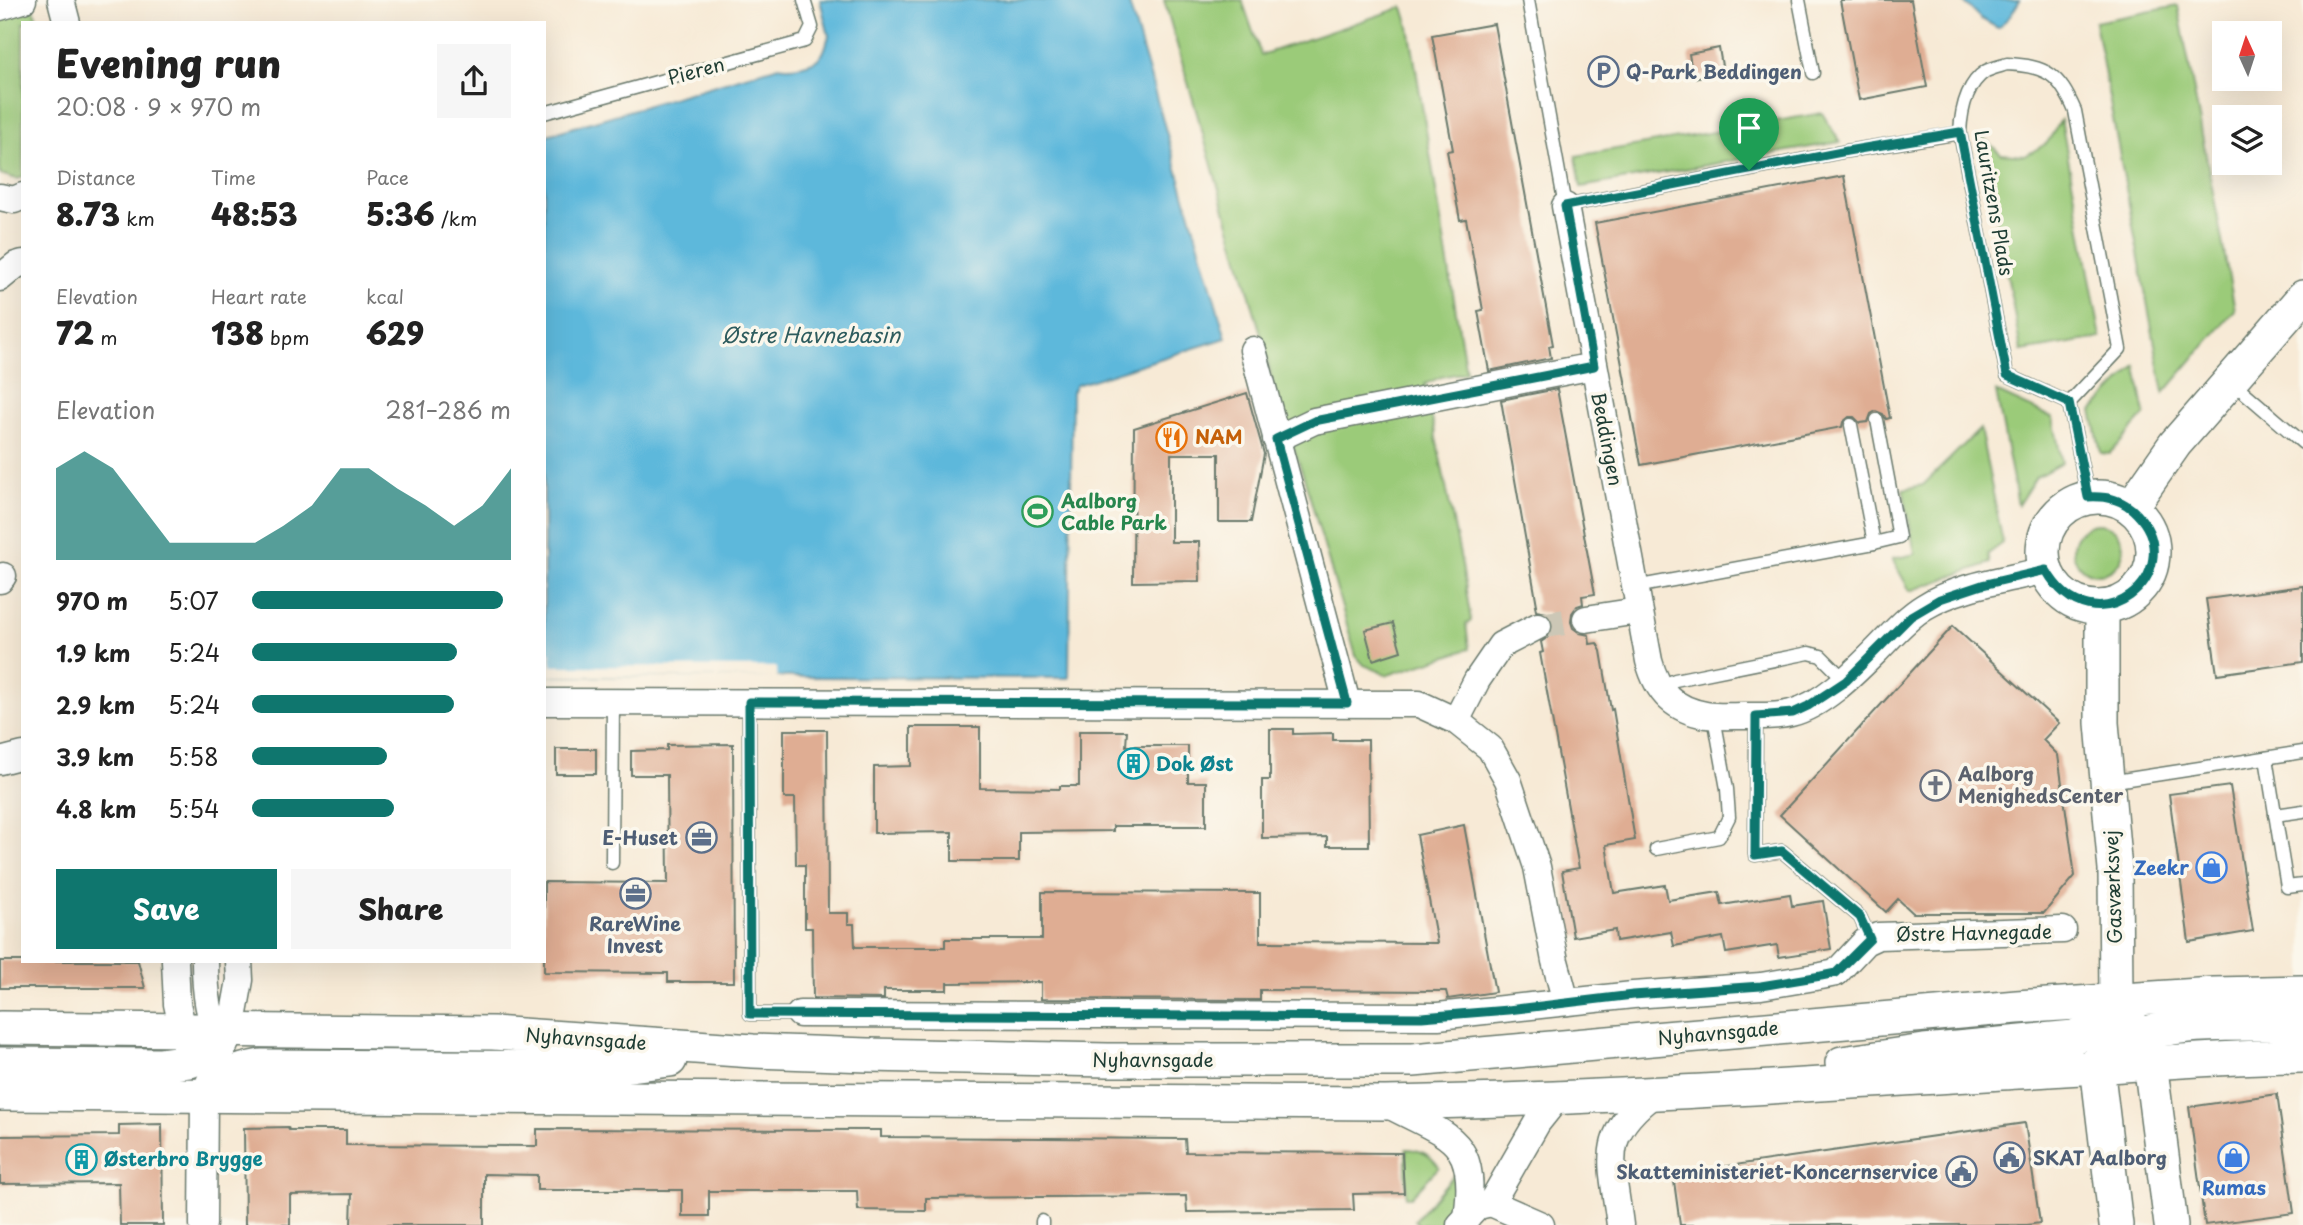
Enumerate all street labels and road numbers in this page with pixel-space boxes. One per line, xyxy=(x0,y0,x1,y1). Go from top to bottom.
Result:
street label: Pieren xyxy=(664,49,727,91)
street label: Lauritzens Plads xyxy=(1968,128,2022,278)
street label: Beddingen xyxy=(1585,390,1631,488)
street label: Gasværksvej xyxy=(2096,830,2128,944)
street label: Østre Havnegade xyxy=(1896,917,2052,947)
street label: Nyhavnsgade xyxy=(1656,1013,1780,1051)
street label: Nyhavnsgade xyxy=(525,1020,648,1056)
street label: Nyhavnsgade xyxy=(1092,1045,1214,1073)

